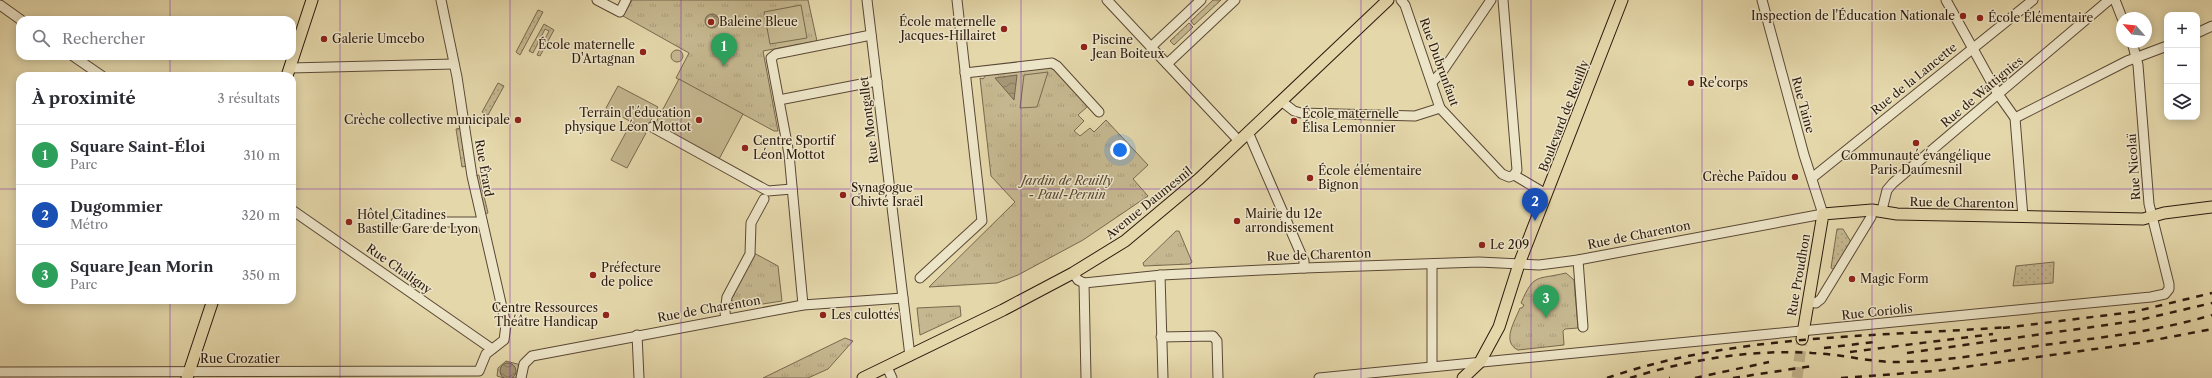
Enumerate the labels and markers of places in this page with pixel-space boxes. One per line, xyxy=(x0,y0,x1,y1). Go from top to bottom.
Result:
place label: Inspection de l'Éducation Nationale xyxy=(1751,7,1955,23)
place label: École Élémentaire xyxy=(1988,9,2093,25)
marker: Inspection de l'Éducation Nationale xyxy=(1958,11,1968,21)
place label: École maternelle Jacques-Hillairet xyxy=(898,13,997,43)
marker: École Élémentaire xyxy=(1975,13,1985,23)
place label: Baleine Bleue xyxy=(719,14,798,29)
marker: Baleine Bleue xyxy=(706,17,716,27)
marker: École maternelle Jacques-Hillairet xyxy=(999,24,1009,34)
place label: Galerie Umcebo xyxy=(332,31,425,46)
place label: Piscine Jean Boiteux xyxy=(1090,32,1165,61)
pin: 1 xyxy=(711,33,737,66)
marker: Galerie Umcebo xyxy=(319,34,329,44)
place label: École maternelle D'Artagnan xyxy=(538,36,635,66)
marker: Piscine Jean Boiteux xyxy=(1079,42,1089,52)
marker: École maternelle D'Artagnan xyxy=(638,47,648,57)
place label: Re'corps xyxy=(1699,75,1748,90)
marker: Re'corps xyxy=(1686,78,1696,88)
place label: Terrain d'éducation physique Léon Mottot xyxy=(565,105,692,134)
place label: École maternelle Élisa Lemonnier xyxy=(1302,105,1399,135)
place label: Crèche collective municipale xyxy=(344,112,510,127)
marker: Crèche collective municipale xyxy=(513,115,523,125)
marker: Terrain d'éducation physique Léon Mottot xyxy=(694,115,704,125)
marker: École maternelle Élisa Lemonnier xyxy=(1289,116,1299,126)
place label: Centre Sportif Léon Mottot xyxy=(753,133,836,162)
marker: Communauté évangélique Paris Daumesnil xyxy=(1911,138,1921,148)
marker: Centre Sportif Léon Mottot xyxy=(740,143,750,153)
place label: Communauté évangélique Paris Daumesnil xyxy=(1841,148,1991,177)
place label: École élémentaire Bignon xyxy=(1318,162,1422,192)
place label: Crèche Païdou xyxy=(1703,169,1788,184)
marker: Crèche Païdou xyxy=(1790,172,1800,182)
marker: École élémentaire Bignon xyxy=(1305,173,1315,183)
place label: Synagogue Chivté Israël xyxy=(851,180,924,209)
pin: 2 xyxy=(1522,188,1548,221)
marker: Synagogue Chivté Israël xyxy=(838,190,848,200)
place label: Mairie du 12e arrondissement xyxy=(1245,206,1335,235)
place label: Hôtel Citadines Bastille Gare de Lyon xyxy=(357,207,479,236)
marker: Mairie du 12e arrondissement xyxy=(1232,216,1242,226)
marker: Hôtel Citadines Bastille Gare de Lyon xyxy=(344,217,354,227)
place label: Le 209 xyxy=(1490,237,1529,252)
marker: Le 209 xyxy=(1477,240,1487,250)
place label: Préfecture de police xyxy=(601,260,661,289)
marker: Préfecture de police xyxy=(588,270,598,280)
place label: Magic Form xyxy=(1860,271,1929,286)
marker: Magic Form xyxy=(1847,274,1857,284)
pin: 3 xyxy=(1533,285,1559,318)
place label: Centre Ressources Théâtre Handicap xyxy=(492,300,598,329)
place label: Les culottés xyxy=(831,307,899,322)
marker: Centre Ressources Théâtre Handicap xyxy=(601,310,611,320)
marker: Les culottés xyxy=(818,310,828,320)

